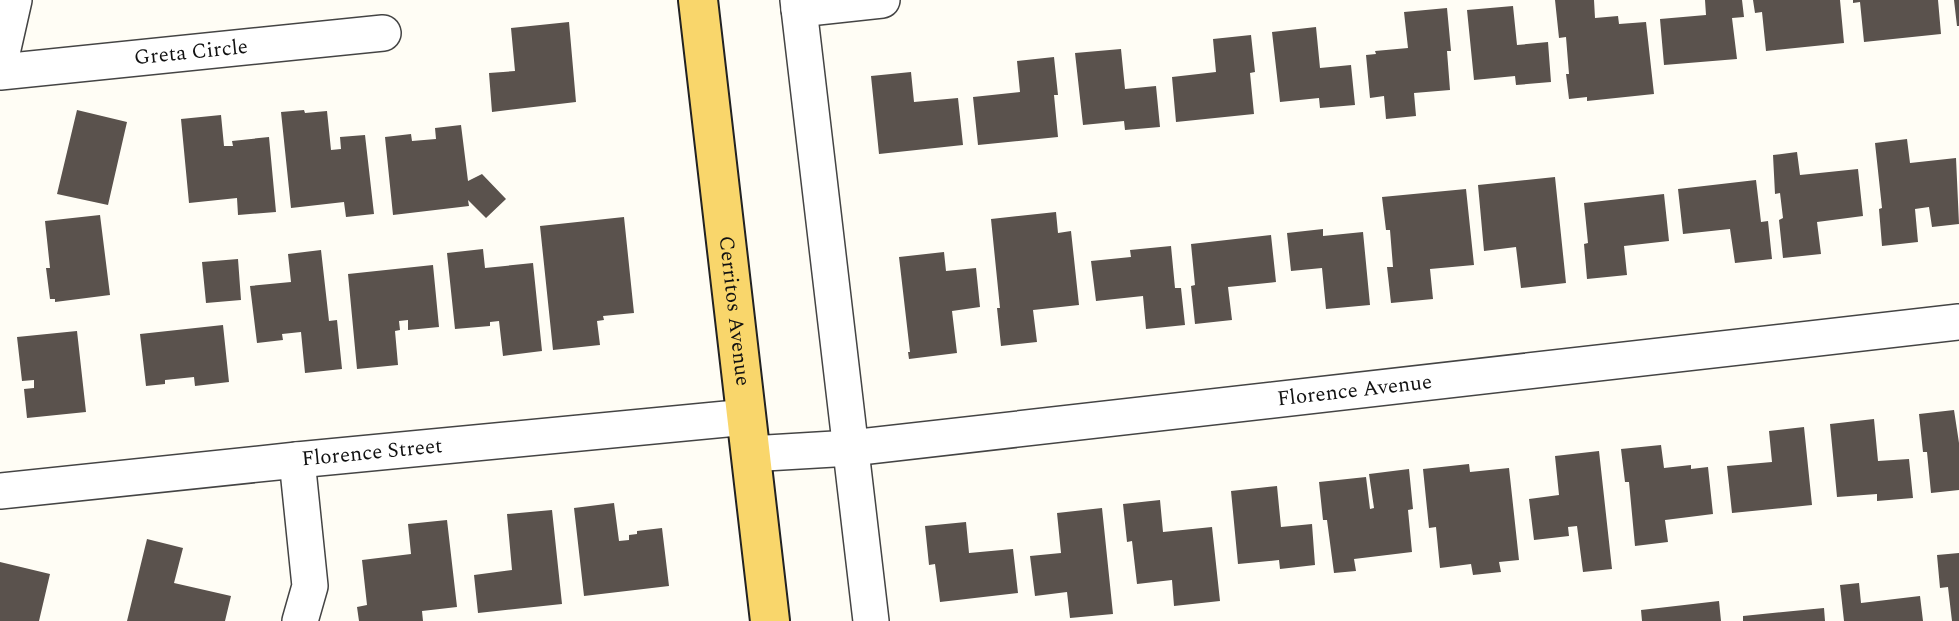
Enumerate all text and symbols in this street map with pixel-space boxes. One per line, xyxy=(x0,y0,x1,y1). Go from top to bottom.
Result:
street label: Greta Circle xyxy=(133,31,249,74)
street label: Cerritos Avenue xyxy=(709,234,759,388)
street label: Florence Avenue xyxy=(1275,366,1434,415)
street label: Florence Street xyxy=(300,430,444,475)

